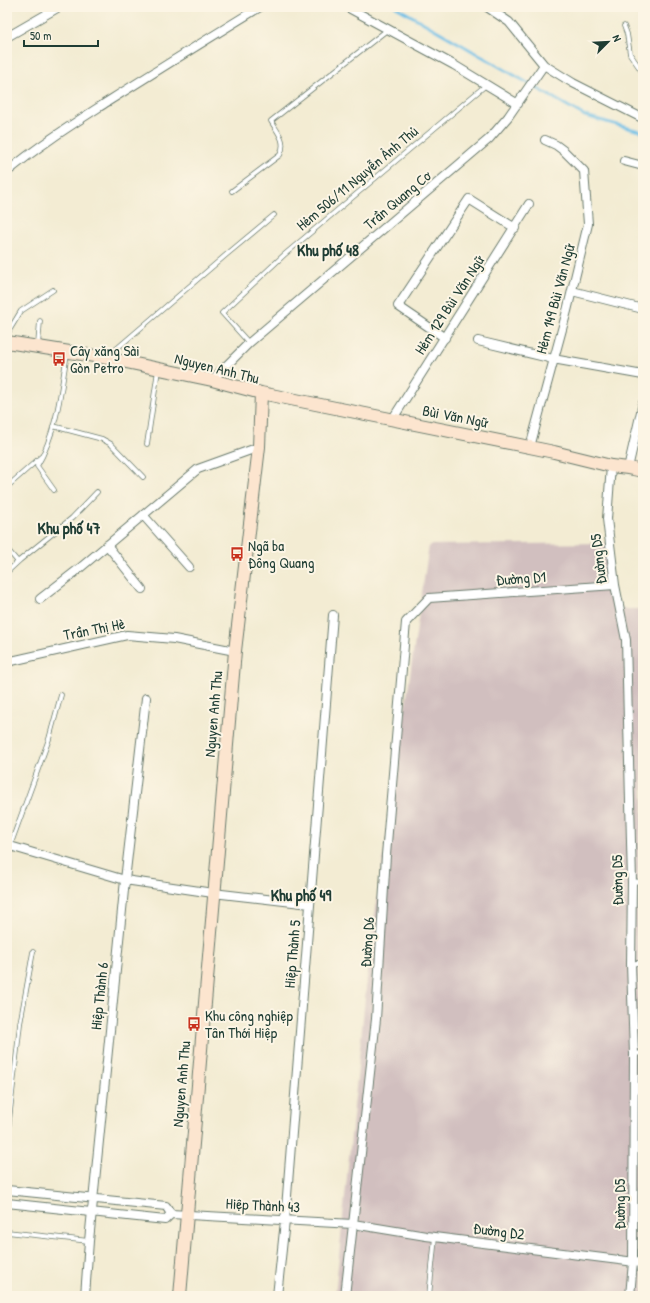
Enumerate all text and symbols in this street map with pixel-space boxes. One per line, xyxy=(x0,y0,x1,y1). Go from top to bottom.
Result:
scale bar xyxy=(24,22,98,48)
north arrow xyxy=(588,22,628,62)
text: 50 m xyxy=(30,27,51,44)
text: N xyxy=(610,32,625,44)
street label: Hẻm 506/11 Nguyễn Ảnh Thủ xyxy=(292,121,422,235)
street label: Trần Quang Cơ xyxy=(359,165,436,234)
district label: Khu phố 48 xyxy=(297,239,359,262)
street label: Hẻm 149 Bùi Văn Ngữ xyxy=(530,240,580,356)
street label: Hẻm 129 Bùi Văn Ngữ xyxy=(409,250,490,358)
place label: Cây xăng Sài Gòn Petro xyxy=(70,340,140,378)
street label: Nguyen Anh Thu xyxy=(173,347,261,389)
bus stop icon: Cây xăng Sài Gòn Petro xyxy=(51,351,67,367)
street label: Bùi Văn Ngữ xyxy=(421,399,491,433)
district label: Khu phố 47 xyxy=(38,517,100,540)
street label: Đường D5 xyxy=(584,532,612,585)
place label: Ngã ba Đông Quang xyxy=(248,535,315,573)
bus stop icon: Ngã ba Đông Quang xyxy=(229,546,245,562)
street label: Đường D1 xyxy=(495,566,547,590)
street label: Trần Thị Hè xyxy=(62,613,126,645)
street label: Nguyen Anh Thu xyxy=(199,670,227,758)
street label: Đường D5 xyxy=(606,854,628,906)
district label: Khu phố 49 xyxy=(271,884,331,907)
street label: Đường D6 xyxy=(355,916,379,968)
street label: Hiệp Thành 5 xyxy=(279,918,305,989)
street label: Hiệp Thành 6 xyxy=(85,961,113,1031)
place label: Khu công nghiệp Tân Thới Hiệp xyxy=(205,1005,293,1043)
bus stop icon: Khu công nghiệp Tân Thới Hiệp xyxy=(186,1016,202,1032)
street label: Nguyen Anh Thu xyxy=(167,1040,195,1128)
street label: Đường D5 xyxy=(609,1178,630,1229)
street label: Hiệp Thành 43 xyxy=(225,1193,301,1217)
street label: Đường D2 xyxy=(472,1217,526,1245)

